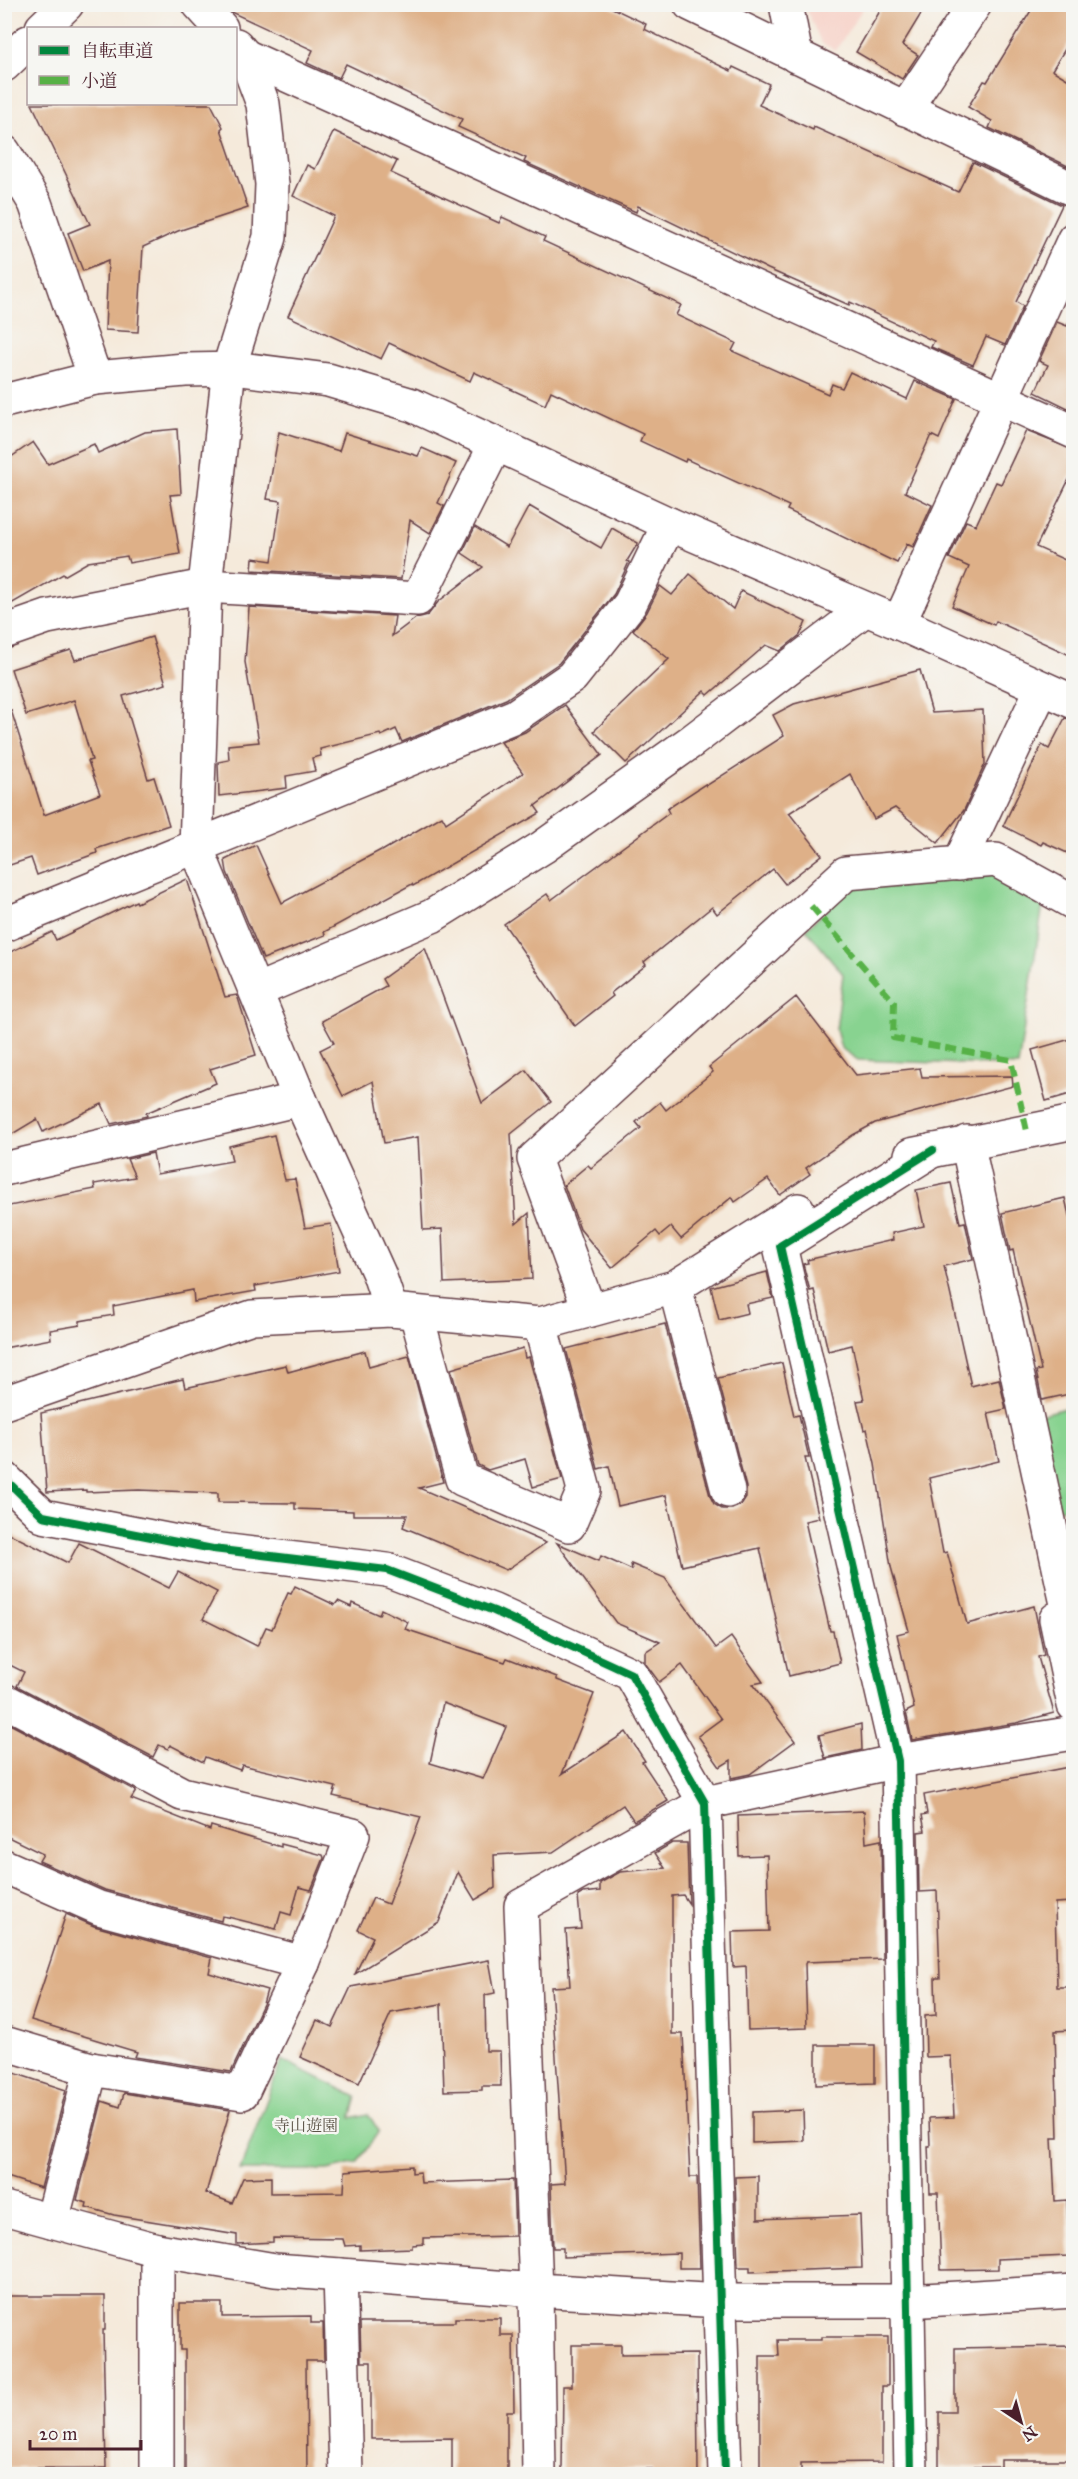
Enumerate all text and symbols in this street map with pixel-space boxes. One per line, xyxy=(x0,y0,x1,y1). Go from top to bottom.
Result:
legend xyxy=(27,27,237,105)
text: 自転車道 xyxy=(81,40,153,62)
text: 小道 xyxy=(81,70,117,92)
park label: 寺山遊園 xyxy=(274,2116,338,2135)
north arrow xyxy=(991,2392,1051,2452)
scale bar xyxy=(30,2413,141,2451)
text: N xyxy=(1018,2422,1041,2446)
text: 20 m xyxy=(39,2423,77,2445)

